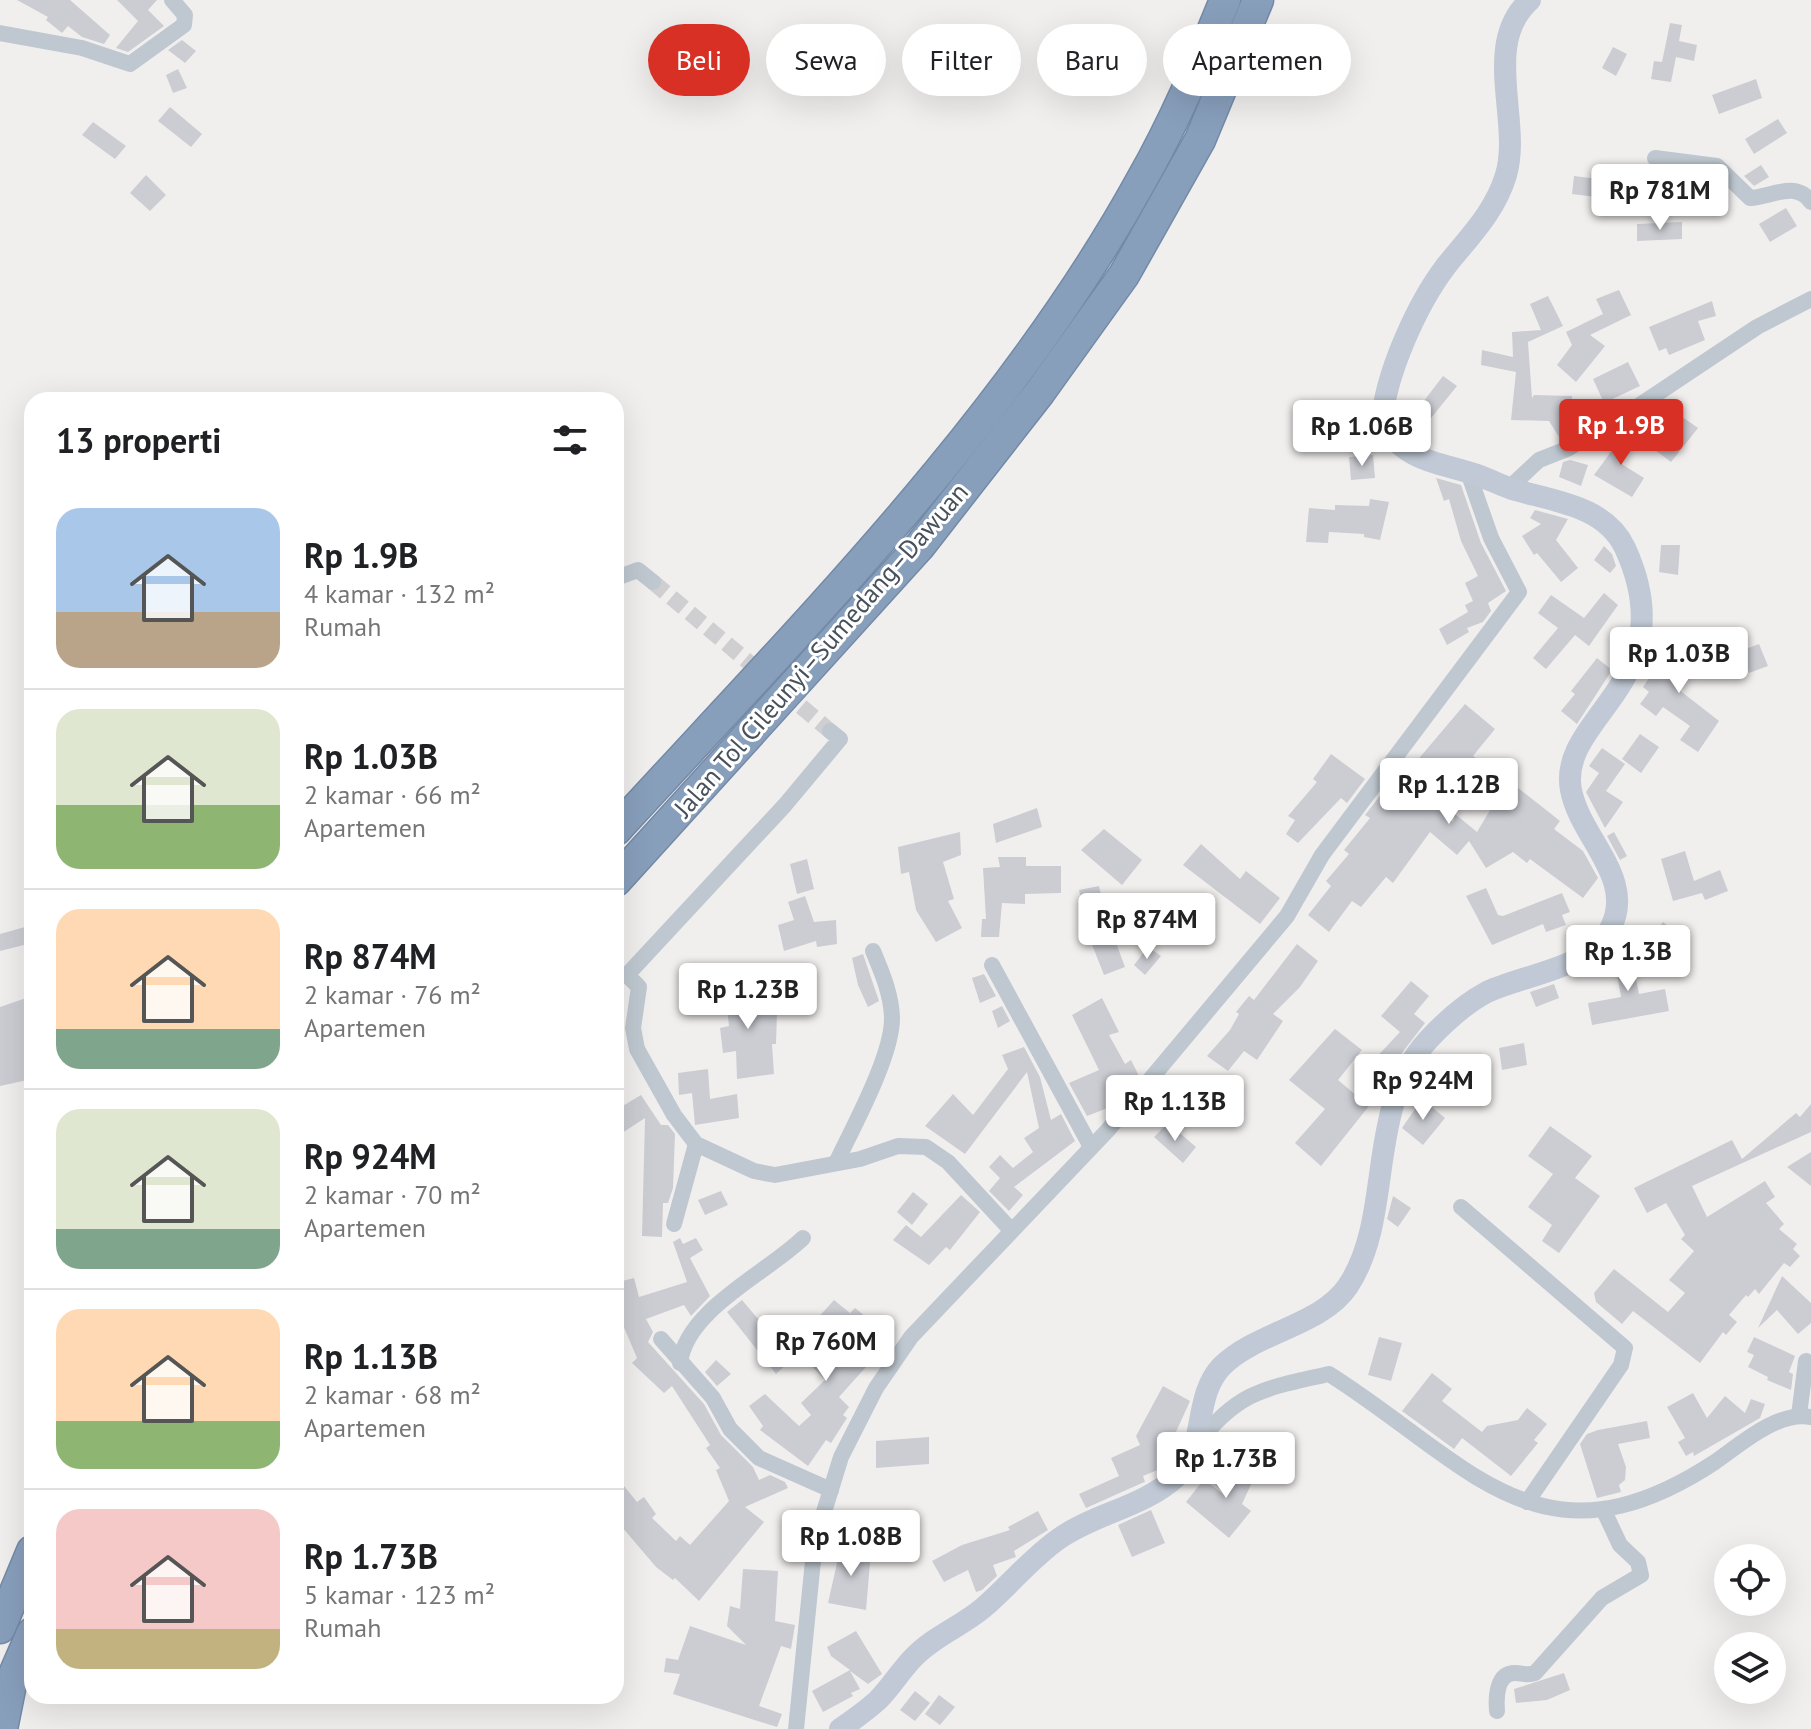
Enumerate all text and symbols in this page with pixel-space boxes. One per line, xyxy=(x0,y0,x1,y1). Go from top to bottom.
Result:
chip: Beli xyxy=(648,24,750,96)
chip: Sewa xyxy=(766,24,886,96)
chip: Filter xyxy=(902,24,1021,96)
chip: Baru xyxy=(1037,24,1147,96)
chip: Apartemen xyxy=(1163,24,1351,96)
pin: Rp 781M xyxy=(1586,164,1734,232)
text: Rp 781M xyxy=(1609,173,1711,206)
pin: Rp 1.9B xyxy=(1547,399,1695,467)
pin: Rp 1.06B xyxy=(1279,400,1445,468)
text: Rp 1.9B xyxy=(1577,408,1665,441)
text: Rp 1.06B xyxy=(1311,409,1413,442)
text: 13 properti xyxy=(56,418,221,462)
icon: filters xyxy=(548,418,592,462)
street label: Jalan Tol Cileunyi–Sumedang–Dawuan xyxy=(666,476,975,824)
text: Rp 1.9B xyxy=(304,533,418,577)
icon: home xyxy=(120,540,216,636)
text: 4 kamar · 132 m² xyxy=(304,577,495,610)
text: Rumah xyxy=(304,610,381,643)
pin: Rp 1.03B xyxy=(1596,627,1762,695)
text: Rp 1.03B xyxy=(1628,636,1730,669)
text: Rp 1.03B xyxy=(304,734,438,778)
icon: home xyxy=(120,741,216,837)
pin: Rp 1.12B xyxy=(1366,758,1532,826)
text: Rp 1.12B xyxy=(1398,767,1500,800)
text: 2 kamar · 66 m² xyxy=(304,778,481,811)
text: Apartemen xyxy=(304,811,426,844)
pin: Rp 874M xyxy=(1073,893,1221,961)
text: Rp 874M xyxy=(1096,902,1198,935)
pin: Rp 1.3B xyxy=(1554,925,1702,993)
text: Rp 874M xyxy=(304,934,436,978)
text: Rp 1.3B xyxy=(1584,934,1672,967)
icon: home xyxy=(120,941,216,1037)
pin: Rp 1.23B xyxy=(665,963,831,1031)
text: Rp 1.23B xyxy=(697,972,799,1005)
text: 2 kamar · 76 m² xyxy=(304,978,481,1011)
text: Apartemen xyxy=(304,1011,426,1044)
pin: Rp 924M xyxy=(1349,1054,1497,1122)
text: Rp 924M xyxy=(1372,1063,1474,1096)
pin: Rp 1.13B xyxy=(1092,1075,1258,1143)
text: Rp 1.13B xyxy=(1124,1084,1226,1117)
text: Rp 924M xyxy=(304,1134,436,1178)
icon: home xyxy=(120,1141,216,1237)
text: 2 kamar · 70 m² xyxy=(304,1178,481,1211)
text: Apartemen xyxy=(304,1211,426,1244)
pin: Rp 760M xyxy=(752,1315,900,1383)
text: Rp 760M xyxy=(775,1324,877,1357)
text: Rp 1.13B xyxy=(304,1334,438,1378)
icon: home xyxy=(120,1341,216,1437)
text: 2 kamar · 68 m² xyxy=(304,1378,481,1411)
text: Apartemen xyxy=(304,1411,426,1444)
pin: Rp 1.73B xyxy=(1143,1432,1309,1500)
text: Rp 1.73B xyxy=(1175,1441,1277,1474)
pin: Rp 1.08B xyxy=(768,1510,934,1578)
text: Rp 1.08B xyxy=(800,1519,902,1552)
text: Rp 1.73B xyxy=(304,1534,438,1578)
icon: home xyxy=(120,1541,216,1637)
map controls xyxy=(1714,1544,1786,1704)
button: locate xyxy=(1714,1544,1786,1616)
text: 5 kamar · 123 m² xyxy=(304,1578,495,1611)
text: Rumah xyxy=(304,1611,381,1644)
button: layers xyxy=(1714,1632,1786,1704)

